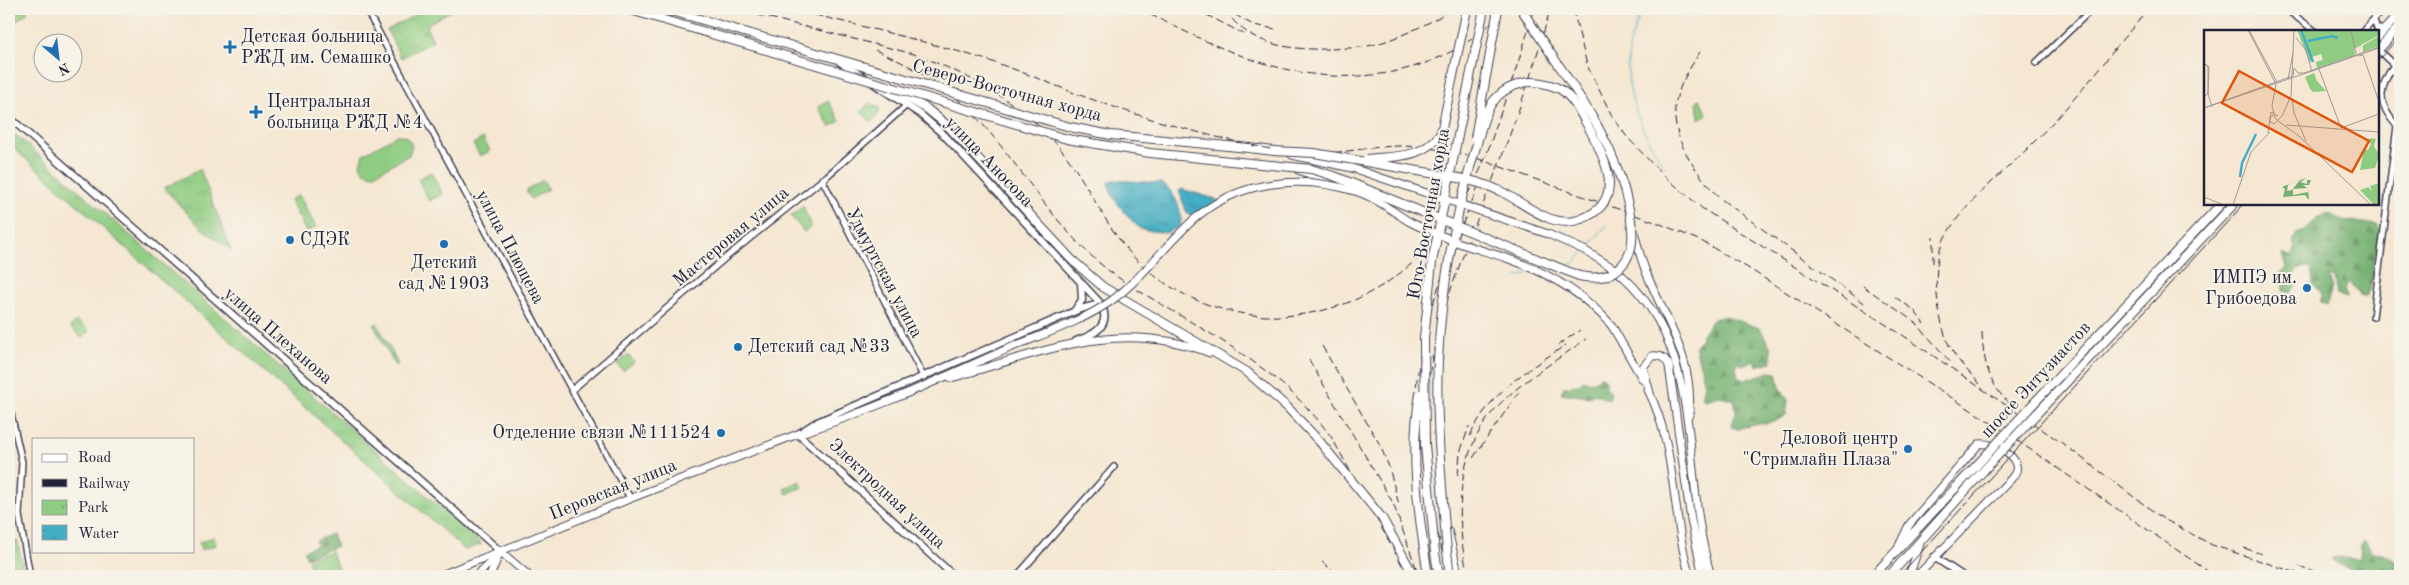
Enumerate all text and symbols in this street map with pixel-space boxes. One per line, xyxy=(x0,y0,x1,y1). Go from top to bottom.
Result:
place label: Детская больница РЖД им. Семашко xyxy=(241,28,391,67)
inset map xyxy=(2204,30,2379,205)
north arrow xyxy=(32,32,82,82)
marker: Детская больница РЖД им. Семашко xyxy=(223,40,237,54)
street label: Северо-Восточная хорда xyxy=(910,57,1104,125)
text: N xyxy=(55,60,72,77)
place label: Центральная больница РЖД №4 xyxy=(267,93,423,132)
marker: Центральная больница РЖД №4 xyxy=(249,105,263,119)
street label: улица Аносова xyxy=(942,113,1037,211)
street label: Юго-Восточная хорда xyxy=(1405,127,1453,301)
street label: Мастеровая улица xyxy=(670,183,792,290)
street label: улица Плющева xyxy=(473,187,548,307)
street label: Удмуртская улица xyxy=(842,205,926,341)
place label: СДЭК xyxy=(300,231,350,249)
marker: СДЭК xyxy=(284,234,296,246)
marker: Детский сад №1903 xyxy=(438,238,450,250)
place label: Детский сад №1903 xyxy=(398,254,490,293)
place label: ИМПЭ им. Грибоедова xyxy=(2205,269,2297,308)
marker: ИМПЭ им. Грибоедова xyxy=(2301,282,2313,294)
street label: улица Плеханова xyxy=(220,284,336,388)
street label: шоссе Энтузиастов xyxy=(1978,319,2094,441)
place label: Детский сад №33 xyxy=(748,338,890,356)
marker: Детский сад №33 xyxy=(732,341,744,353)
place label: Отделение связи №111524 xyxy=(492,424,711,442)
marker: Отделение связи №111524 xyxy=(715,427,727,439)
place label: Деловой центр "Стримлайн Плаза" xyxy=(1742,430,1898,469)
street label: Электродная улица xyxy=(825,436,949,553)
legend xyxy=(32,438,195,552)
marker: Деловой центр "Стримлайн Плаза" xyxy=(1902,443,1914,455)
text: Road xyxy=(78,451,112,466)
street label: Перовская улица xyxy=(547,456,679,524)
text: Railway xyxy=(78,477,131,492)
text: Park xyxy=(78,501,109,516)
text: Water xyxy=(78,527,119,542)

